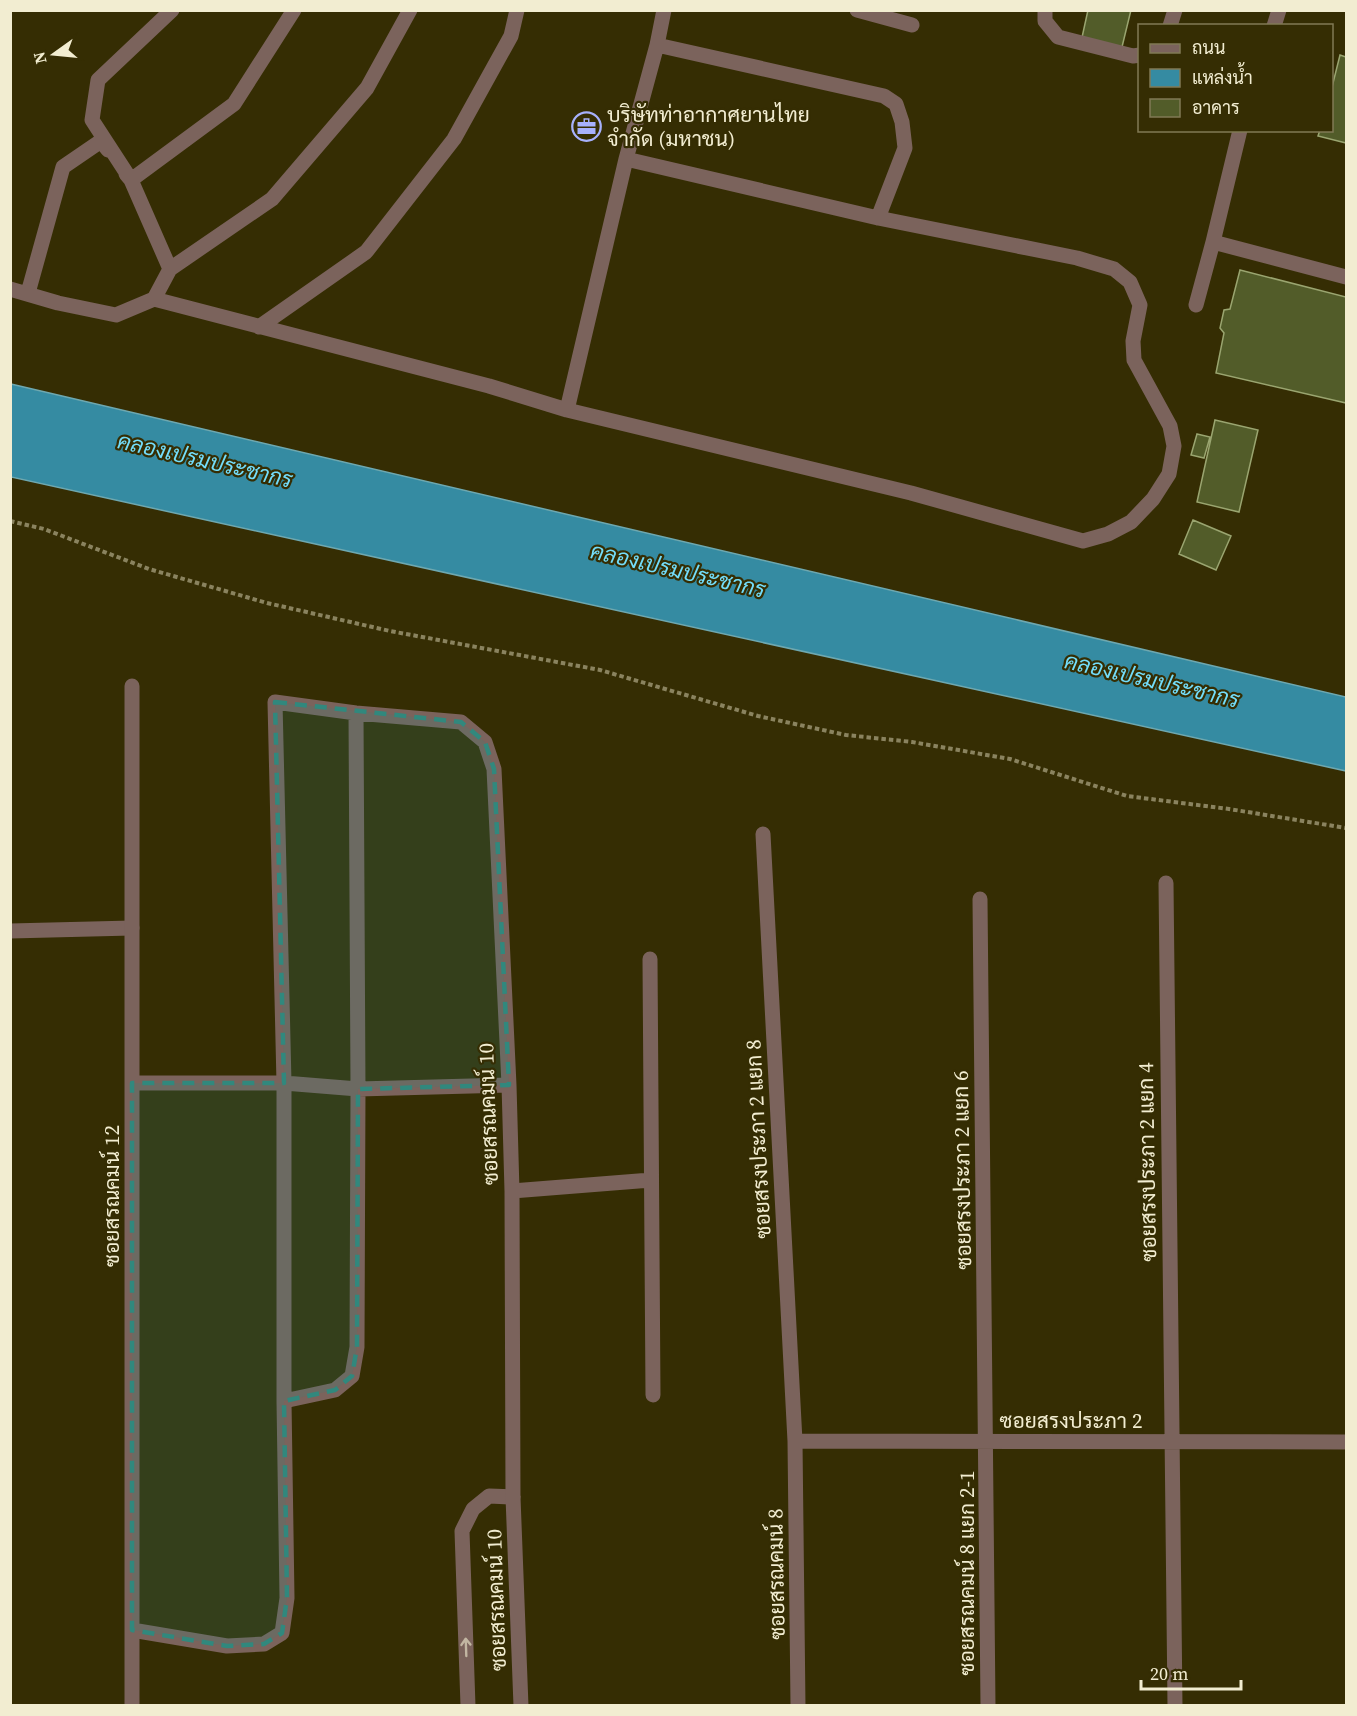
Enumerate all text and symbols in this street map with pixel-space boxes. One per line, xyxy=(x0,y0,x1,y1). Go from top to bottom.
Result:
north arrow xyxy=(24,24,84,84)
legend xyxy=(1138,24,1333,132)
text: ถนน xyxy=(1192,35,1225,60)
text: N xyxy=(27,49,52,66)
text: แหล่งน้ำ xyxy=(1192,62,1253,90)
text: อาคาร xyxy=(1192,95,1240,120)
place label: บริษัทท่าอากาศยานไทย จำกัด (มหาชน) xyxy=(607,100,810,153)
office icon: บริษัทท่าอากาศยานไทย จำกัด (มหาชน) xyxy=(570,110,602,142)
water label: คลองเปรมประชากร xyxy=(115,425,297,495)
water label: คลองเปรมประชากร xyxy=(588,535,770,605)
water label: คลองเปรมประชากร xyxy=(1062,645,1244,715)
street label: ซอยสรงประภา 2 แยก 8 xyxy=(738,1039,778,1239)
street label: ซอยสรณคมน์ 10 xyxy=(471,1043,505,1185)
street label: ซอยสรงประภา 2 แยก 4 xyxy=(1131,1062,1163,1262)
street label: ซอยสรงประภา 2 แยก 6 xyxy=(946,1070,978,1270)
street label: ซอยสรณคมน์ 12 xyxy=(97,1125,126,1267)
street label: ซอยสรงประภา 2 xyxy=(1000,1406,1142,1435)
street label: ซอยสรณคมน์ 8 แยก 2-1 xyxy=(952,1470,981,1676)
street label: ซอยสรณคมน์ 8 xyxy=(760,1508,792,1640)
street label: ซอยสรณคมน์ 10 xyxy=(479,1529,513,1671)
one-way arrow xyxy=(460,1638,471,1658)
scale bar xyxy=(1141,1653,1242,1691)
text: 20 m xyxy=(1150,1661,1188,1686)

